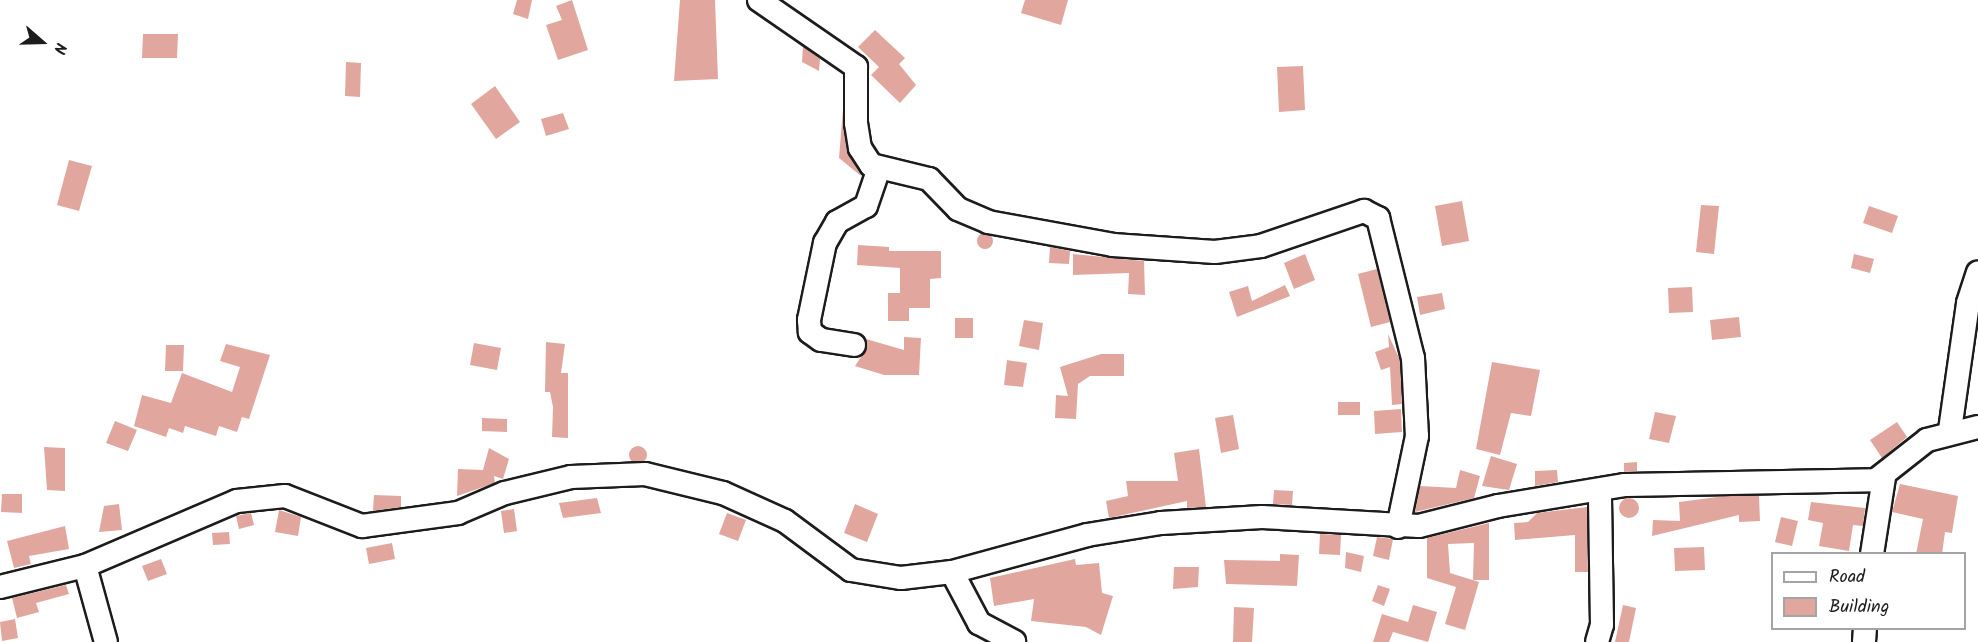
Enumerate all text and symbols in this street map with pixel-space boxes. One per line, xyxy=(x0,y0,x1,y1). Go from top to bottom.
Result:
north arrow xyxy=(12,12,72,72)
text: N xyxy=(46,39,73,57)
legend xyxy=(1771,552,1966,630)
text: Road xyxy=(1829,563,1865,592)
text: Building xyxy=(1829,593,1889,622)

